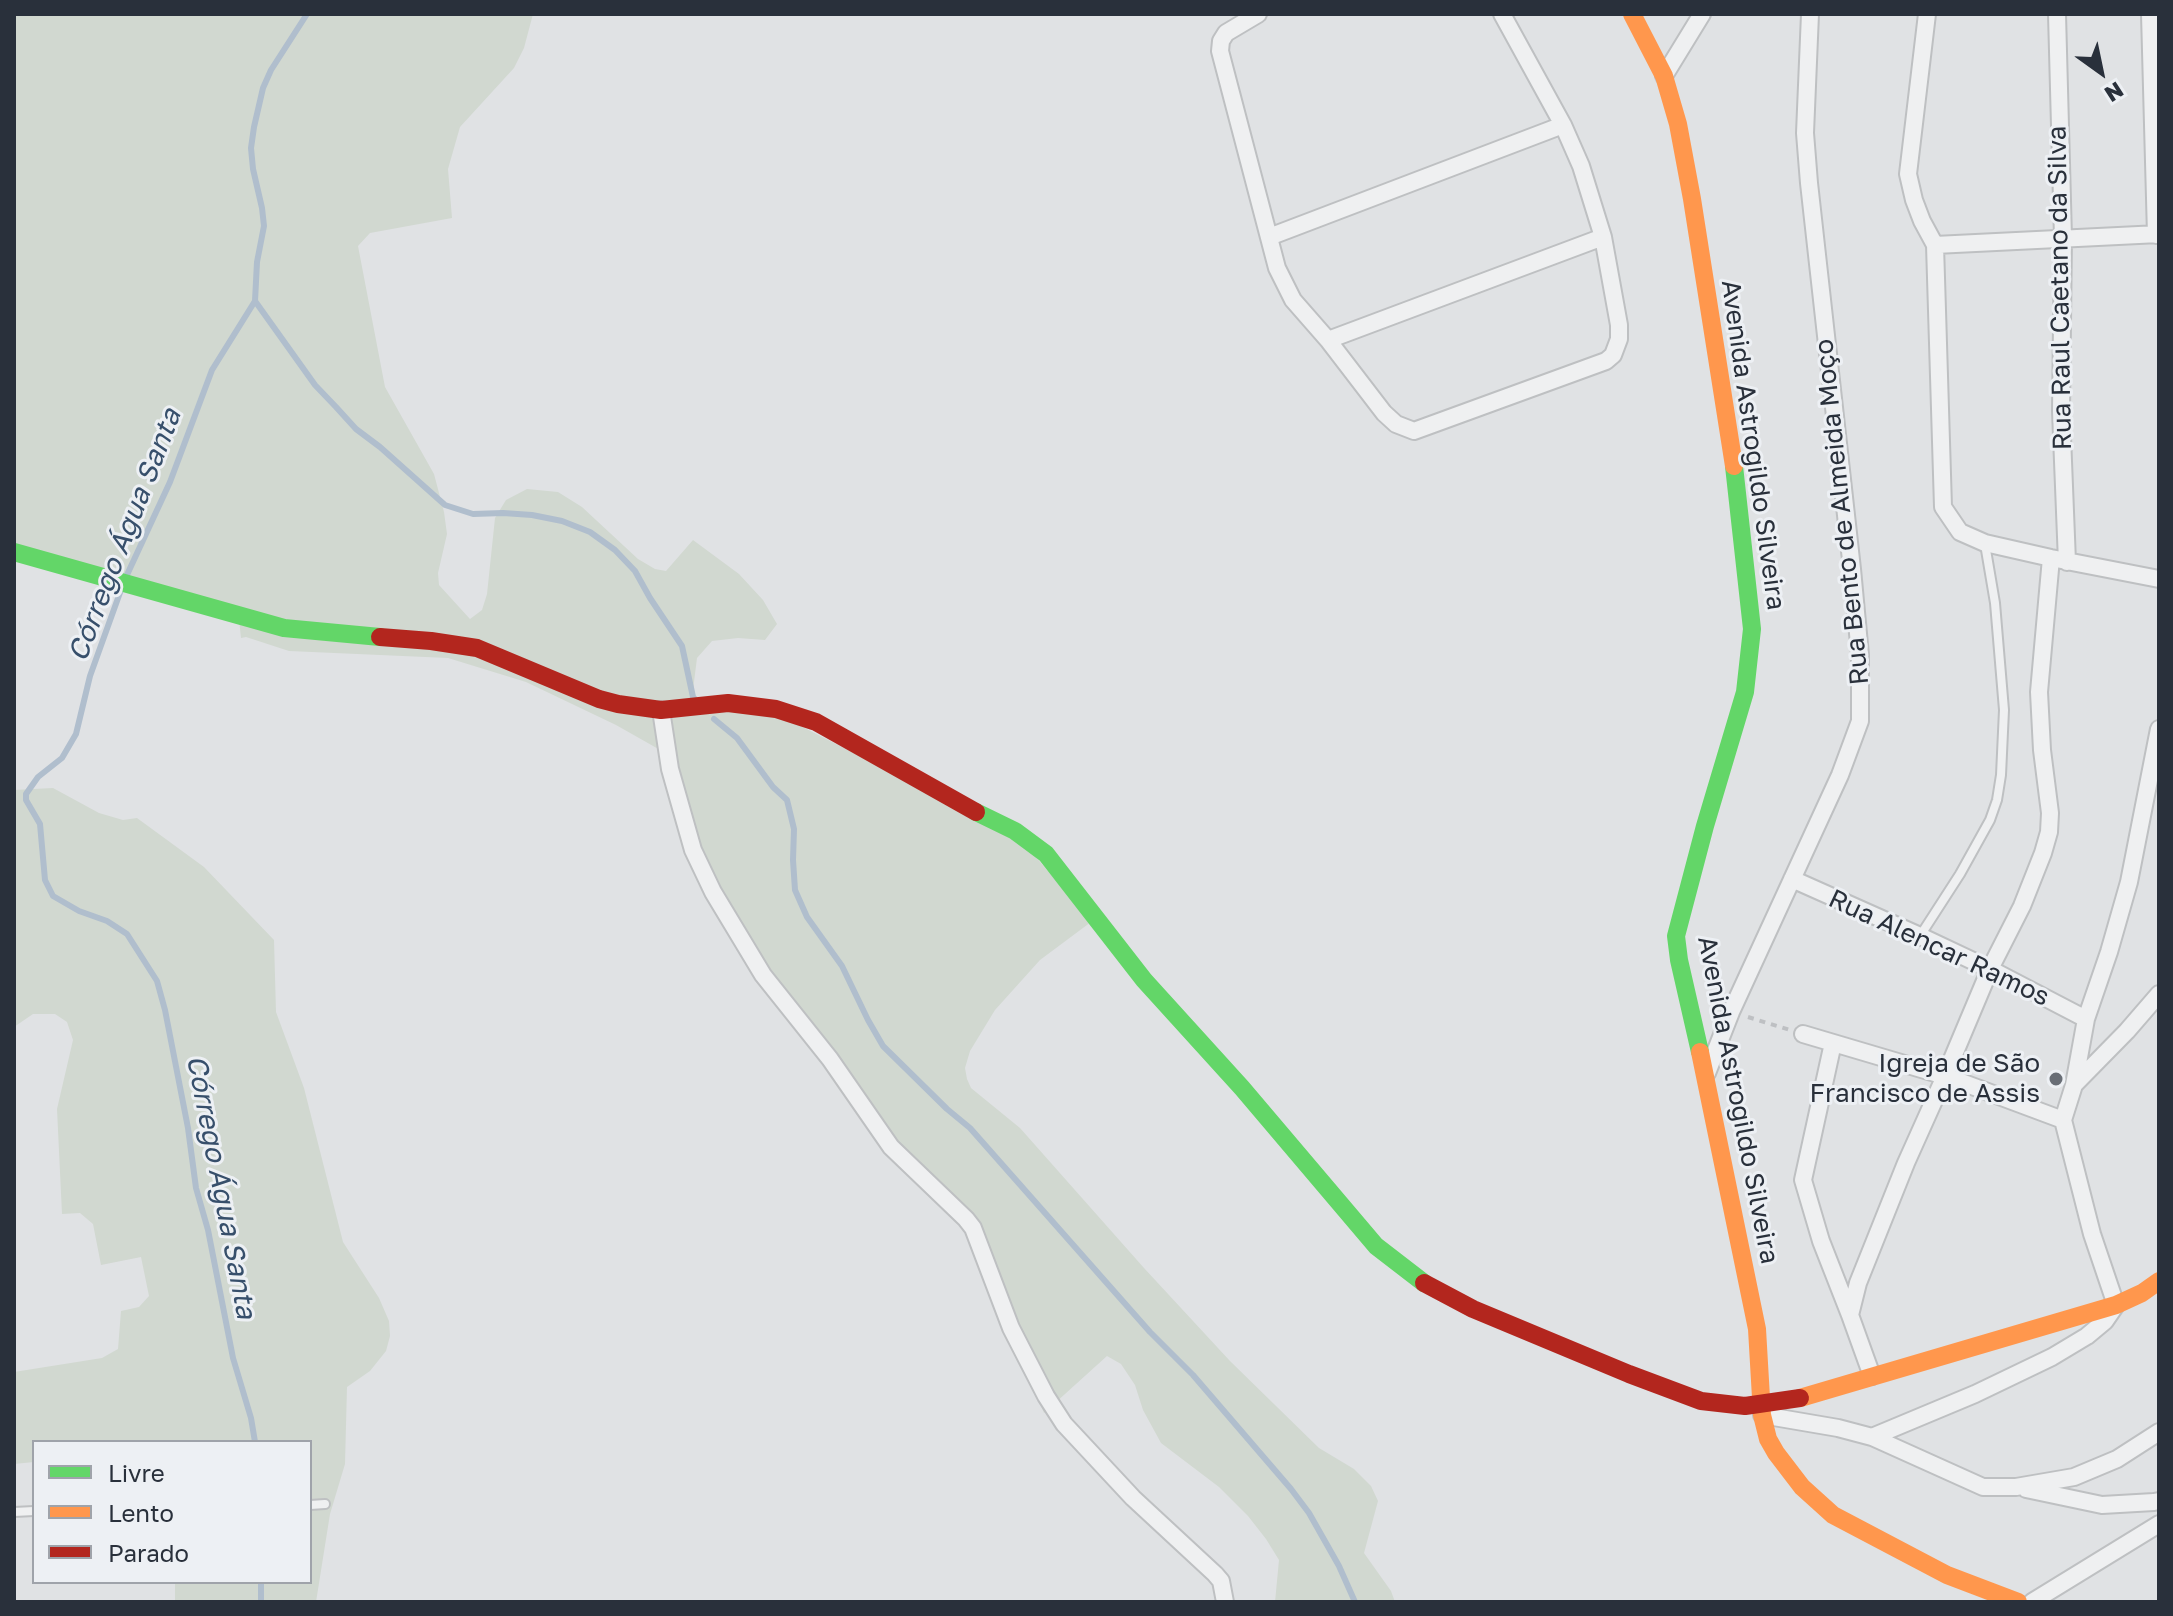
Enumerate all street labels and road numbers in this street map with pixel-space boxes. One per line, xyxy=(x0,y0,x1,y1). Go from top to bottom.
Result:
street label: Rua Raul Caetano da Silva xyxy=(2042,126,2078,450)
street label: Avenida Astrogildo Silveira xyxy=(1714,278,1792,612)
street label: Rua Bento de Almeida Moço xyxy=(1808,338,1876,686)
street label: Rua Alencar Ramos xyxy=(1824,883,2054,1013)
street label: Avenida Astrogildo Silveira xyxy=(1691,933,1785,1267)

